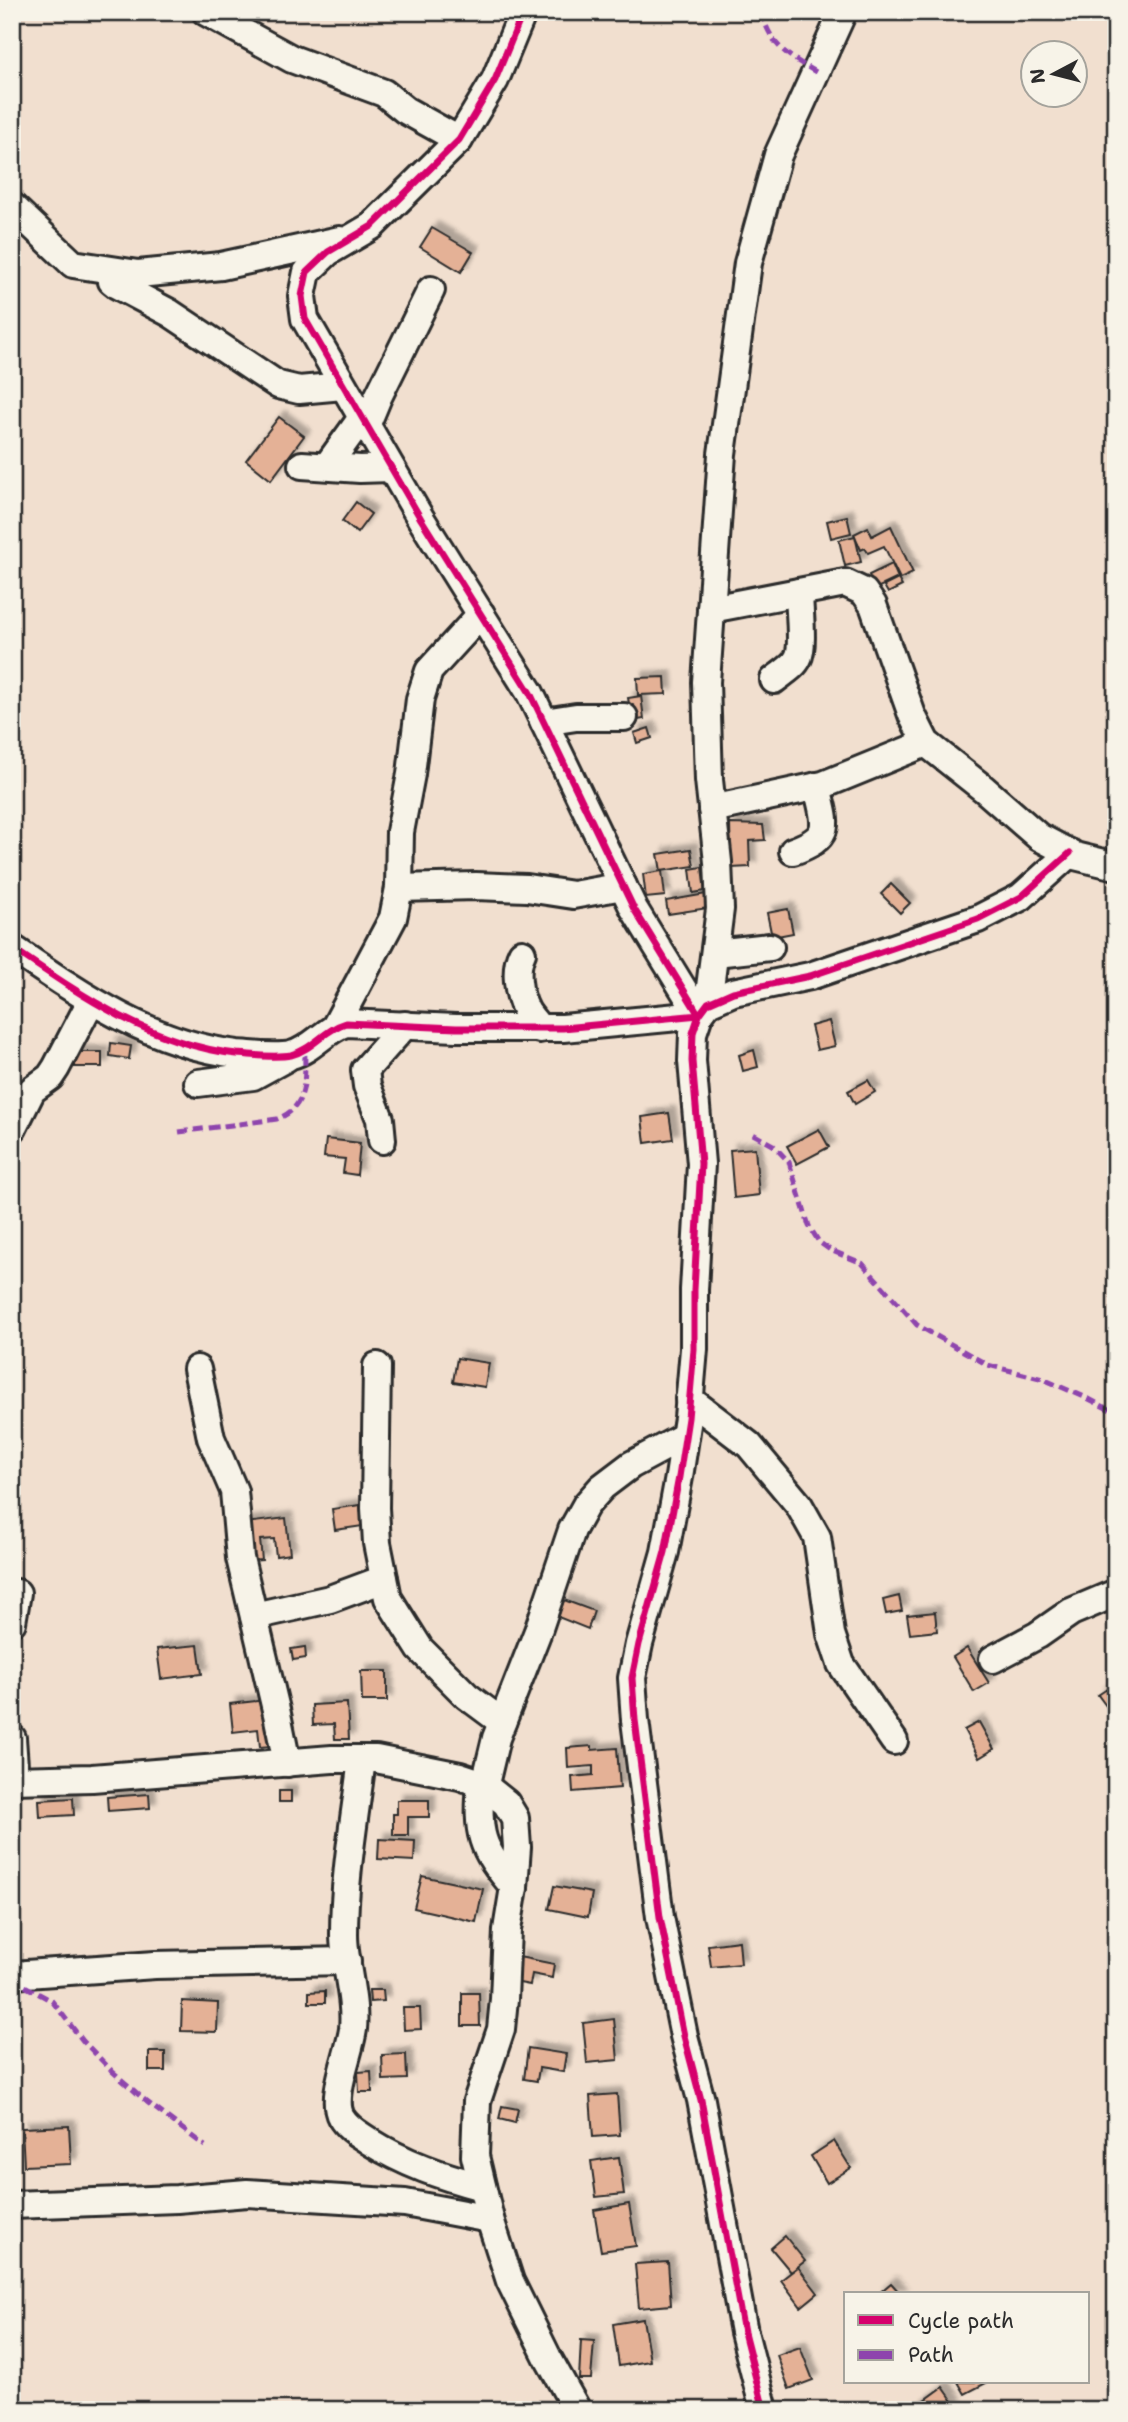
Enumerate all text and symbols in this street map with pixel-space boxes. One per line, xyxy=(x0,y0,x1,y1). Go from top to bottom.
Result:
north arrow xyxy=(1020,38,1090,108)
text: N xyxy=(1024,67,1051,85)
legend xyxy=(844,2292,1090,2384)
text: Cycle path xyxy=(908,2307,1014,2335)
text: Path xyxy=(908,2341,954,2369)

